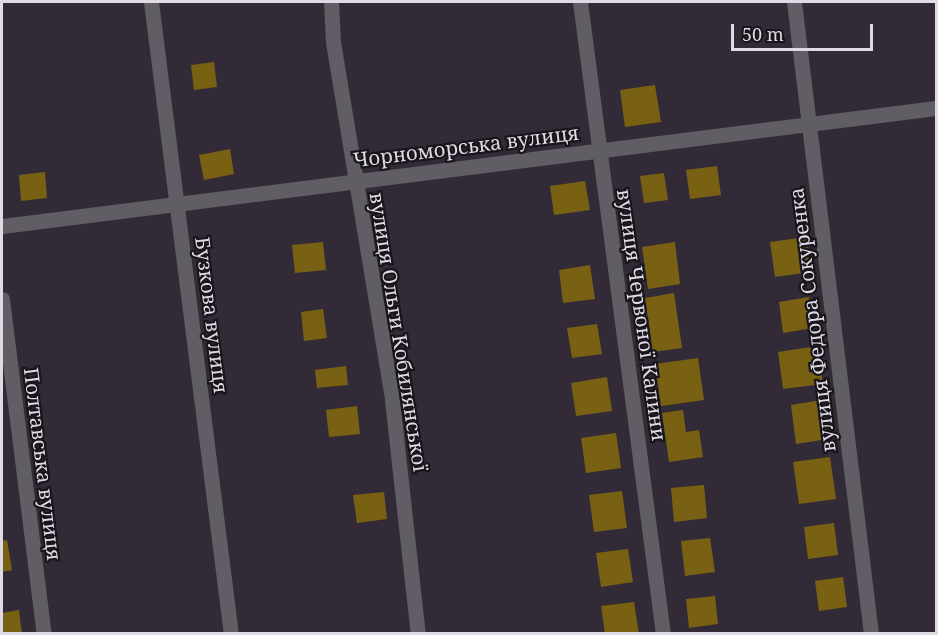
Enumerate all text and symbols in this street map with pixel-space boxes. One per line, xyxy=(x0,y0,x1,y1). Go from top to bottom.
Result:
scale bar xyxy=(734,12,876,50)
text: 50 m xyxy=(742,22,784,46)
street label: Чорноморська вулиця xyxy=(352,120,580,172)
street label: вулиця Федора Сокуренка xyxy=(784,186,840,454)
street label: вулиця Червоної Калини xyxy=(612,187,672,443)
street label: вулиця Ольги Кобилянської xyxy=(365,190,433,474)
street label: Бузкова вулиця xyxy=(190,235,234,395)
street label: Полтавська вулиця xyxy=(19,366,67,562)

